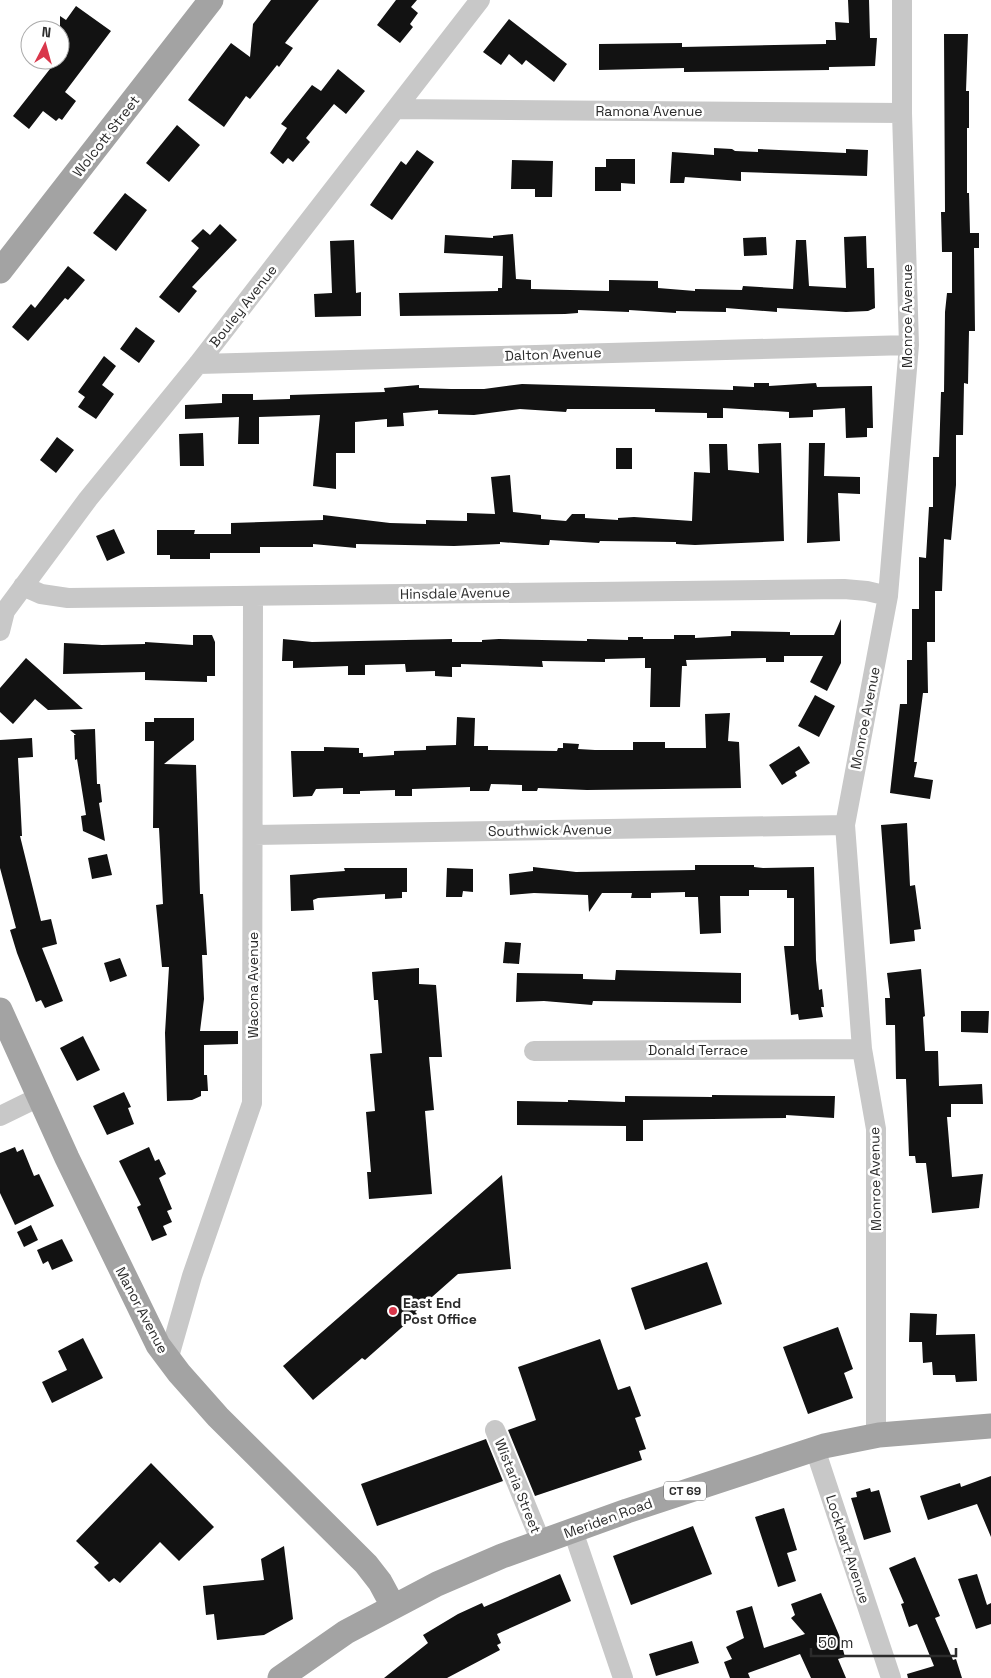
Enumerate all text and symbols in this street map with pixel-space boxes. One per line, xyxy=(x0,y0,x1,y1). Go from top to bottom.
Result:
north arrow xyxy=(20,20,70,70)
text: N xyxy=(41,23,52,42)
street label: Wolcott Street xyxy=(69,92,143,180)
street label: Ramona Avenue xyxy=(595,102,703,120)
street label: Bouley Avenue xyxy=(205,261,281,351)
street label: Monroe Avenue xyxy=(898,264,916,368)
street label: Dalton Avenue xyxy=(504,343,602,365)
street label: Hinsdale Avenue xyxy=(400,583,510,603)
street label: Monroe Avenue xyxy=(846,665,884,771)
street label: Southwick Avenue xyxy=(488,820,612,840)
street label: Wacona Avenue xyxy=(244,932,262,1038)
street label: Donald Terrace xyxy=(648,1041,748,1059)
street label: Monroe Avenue xyxy=(865,1127,885,1231)
street label: Manor Avenue xyxy=(112,1264,172,1356)
place label: East End Post Office xyxy=(403,1294,477,1328)
marker: East End Post Office xyxy=(387,1305,399,1317)
street label: Wistaria Street xyxy=(491,1436,545,1536)
road number: CT 69 xyxy=(664,1482,706,1500)
street label: Lockhart Avenue xyxy=(822,1492,874,1606)
street label: Meriden Road xyxy=(561,1494,655,1542)
scale bar xyxy=(811,1626,956,1658)
text: 50 m xyxy=(818,1633,853,1652)

